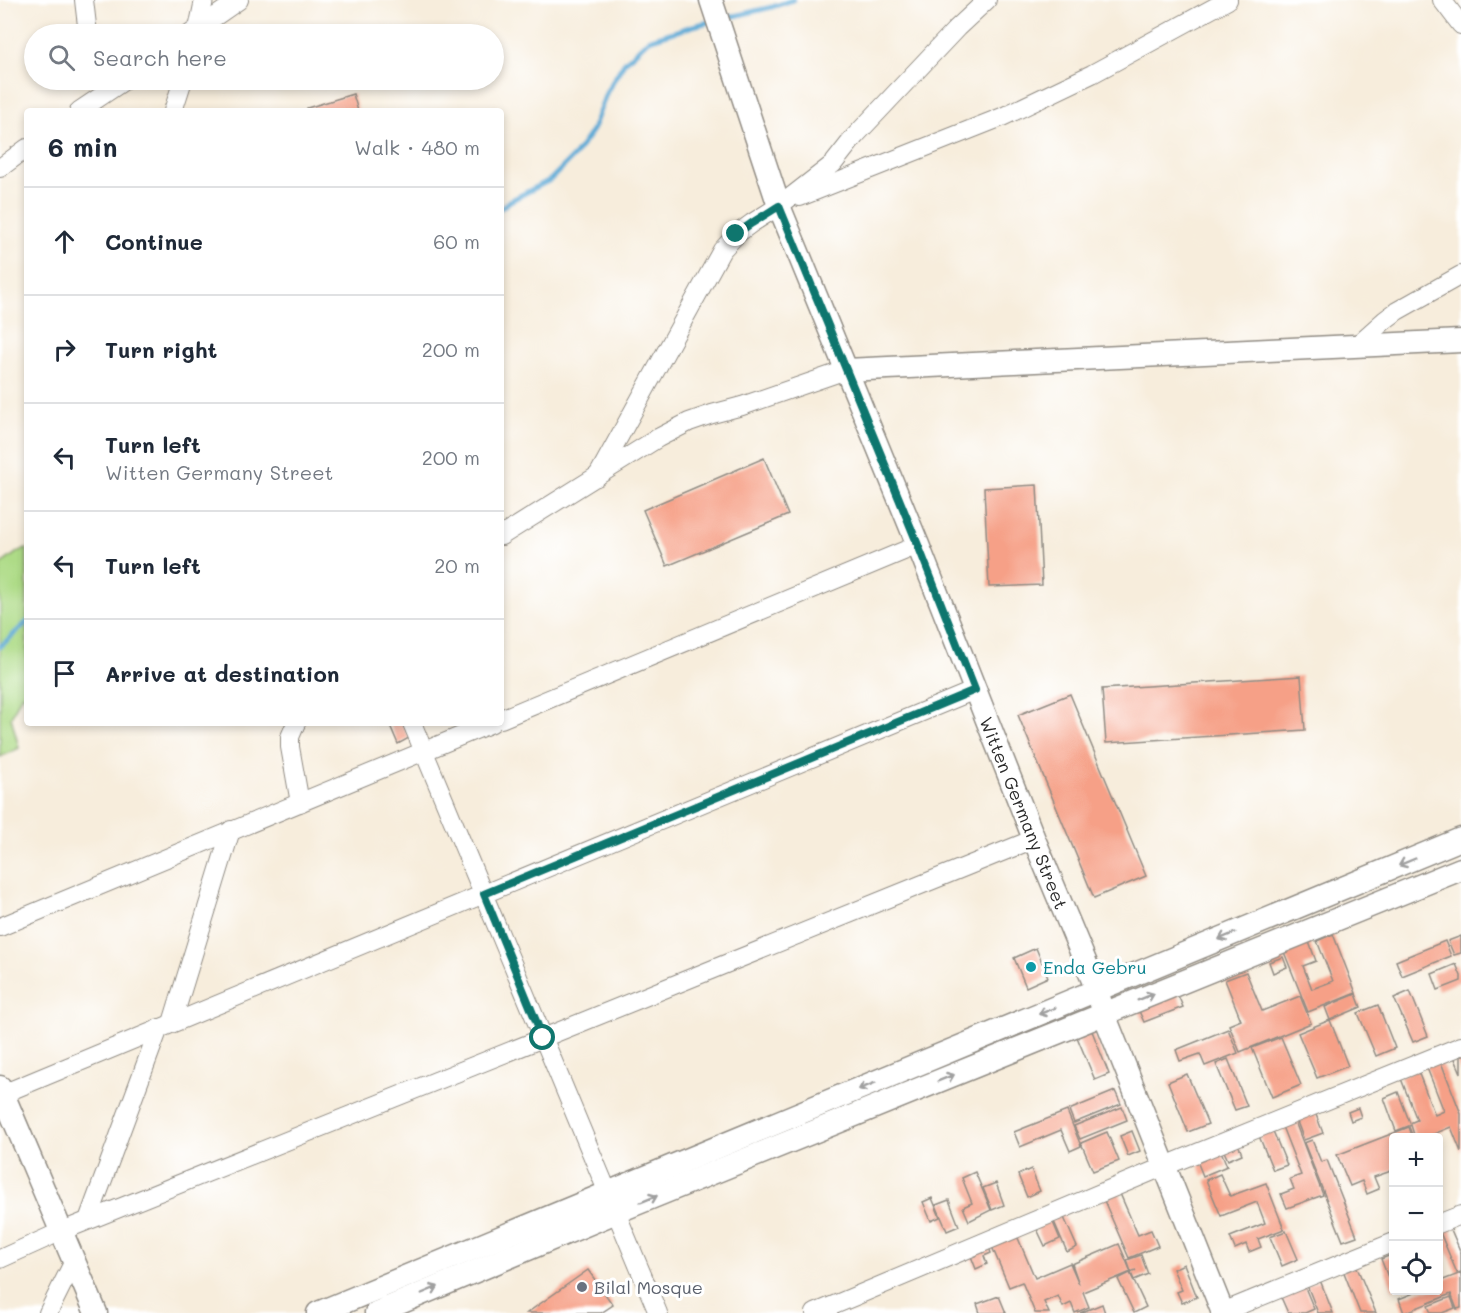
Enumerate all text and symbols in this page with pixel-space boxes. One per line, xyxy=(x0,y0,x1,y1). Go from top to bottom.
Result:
search box xyxy=(24,24,504,90)
icon: search xyxy=(45,41,78,74)
text: Search here xyxy=(93,43,227,72)
text: 6 min xyxy=(48,130,117,164)
text: Walk · 480 m xyxy=(354,134,480,160)
route end xyxy=(722,220,748,246)
icon: ahead xyxy=(48,225,81,258)
text: Continue xyxy=(105,227,203,256)
text: 60 m xyxy=(433,228,480,254)
icon: right xyxy=(48,333,81,366)
text: Turn right xyxy=(105,335,217,364)
text: 200 m xyxy=(422,336,480,362)
text: Turn left xyxy=(105,430,201,459)
icon: left xyxy=(48,441,81,474)
text: 200 m xyxy=(422,444,480,470)
text: Witten Germany Street xyxy=(105,459,333,485)
icon: left xyxy=(48,549,81,582)
text: Turn left xyxy=(105,551,201,580)
text: 20 m xyxy=(434,552,480,578)
icon: arrive xyxy=(48,657,81,690)
text: Arrive at destination xyxy=(105,659,340,688)
street label: Witten Germany Street xyxy=(974,713,1074,913)
one-way arrow xyxy=(1398,857,1417,868)
one-way arrow xyxy=(1218,931,1237,942)
place label: Enda Gebru xyxy=(1043,955,1147,979)
marker: Enda Gebru xyxy=(1024,960,1038,974)
one-way arrow xyxy=(1137,991,1155,1002)
one-way arrow xyxy=(1038,1006,1056,1017)
route start xyxy=(529,1024,555,1050)
one-way arrow xyxy=(936,1072,955,1083)
one-way arrow xyxy=(858,1081,876,1092)
map controls xyxy=(1389,1133,1443,1295)
button: + xyxy=(1389,1133,1443,1187)
button: − xyxy=(1389,1187,1443,1241)
one-way arrow xyxy=(639,1193,657,1204)
button: locate xyxy=(1389,1241,1443,1295)
place label: Bilal Mosque xyxy=(594,1275,703,1299)
marker: Bilal Mosque xyxy=(575,1280,589,1294)
one-way arrow xyxy=(420,1284,439,1295)

